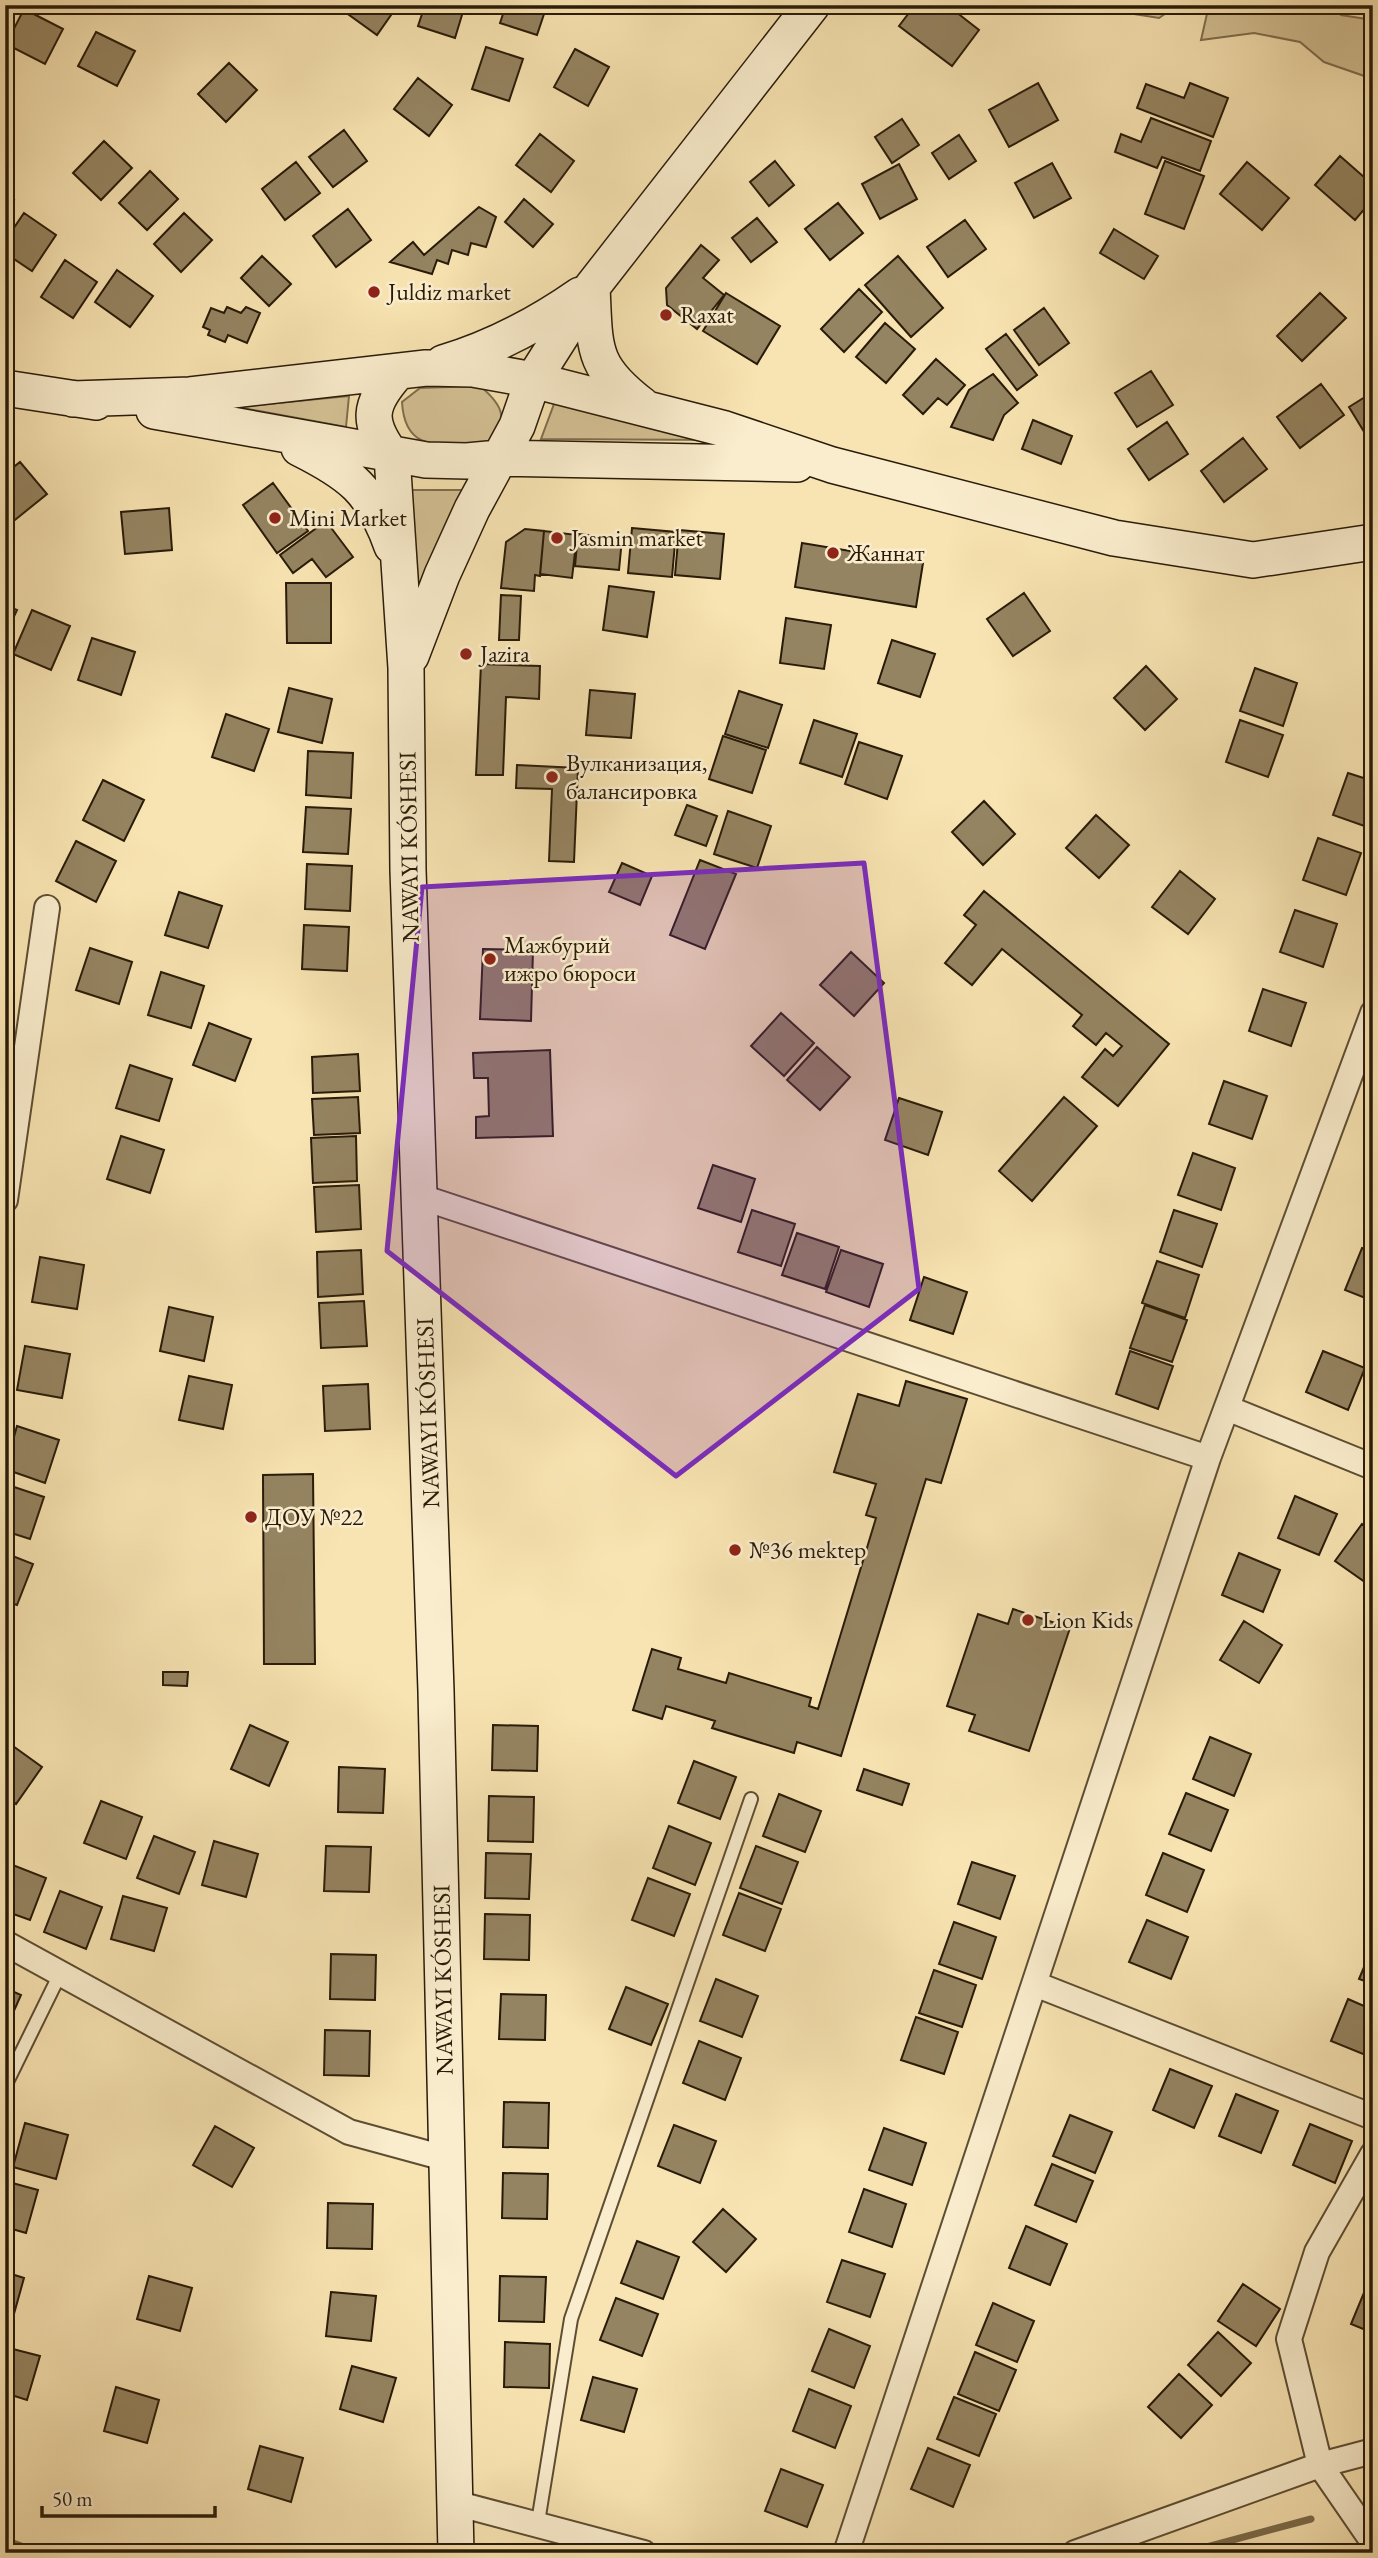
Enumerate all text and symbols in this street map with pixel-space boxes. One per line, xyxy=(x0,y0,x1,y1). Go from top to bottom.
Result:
place label: Juldiz market xyxy=(386,276,511,307)
marker: Juldiz market xyxy=(366,284,382,300)
place label: Raxat xyxy=(680,299,734,330)
marker: Raxat xyxy=(658,307,674,323)
place label: Mini Market xyxy=(289,502,407,533)
marker: Mini Market xyxy=(267,510,283,526)
place label: Jasmin market xyxy=(569,522,703,553)
marker: Jasmin market xyxy=(549,530,565,546)
place label: Жаннат xyxy=(846,537,925,568)
marker: Жаннат xyxy=(825,545,841,561)
place label: Jazira xyxy=(478,638,530,669)
marker: Jazira xyxy=(458,646,474,662)
place label: Вулканизация, балансировка xyxy=(566,747,707,806)
street label: NAWAYI KÓSHESI xyxy=(391,751,426,943)
marker: Вулканизация, балансировка xyxy=(544,769,560,785)
place label: Мажбурий ижро бюроси xyxy=(504,929,637,988)
marker: Мажбурий ижро бюроси xyxy=(482,951,498,967)
street label: NAWAYI KÓSHESI xyxy=(409,1317,446,1509)
place label: ДОУ №22 xyxy=(265,1501,364,1532)
marker: ДОУ №22 xyxy=(243,1509,259,1525)
place label: №36 mektep xyxy=(749,1534,866,1565)
marker: №36 mektep xyxy=(727,1542,743,1558)
place label: Lion Kids xyxy=(1042,1604,1133,1635)
marker: Lion Kids xyxy=(1020,1612,1036,1628)
street label: NAWAYI KÓSHESI xyxy=(425,1884,460,2076)
scale bar xyxy=(42,2474,215,2518)
text: 50 m xyxy=(52,2485,93,2512)

